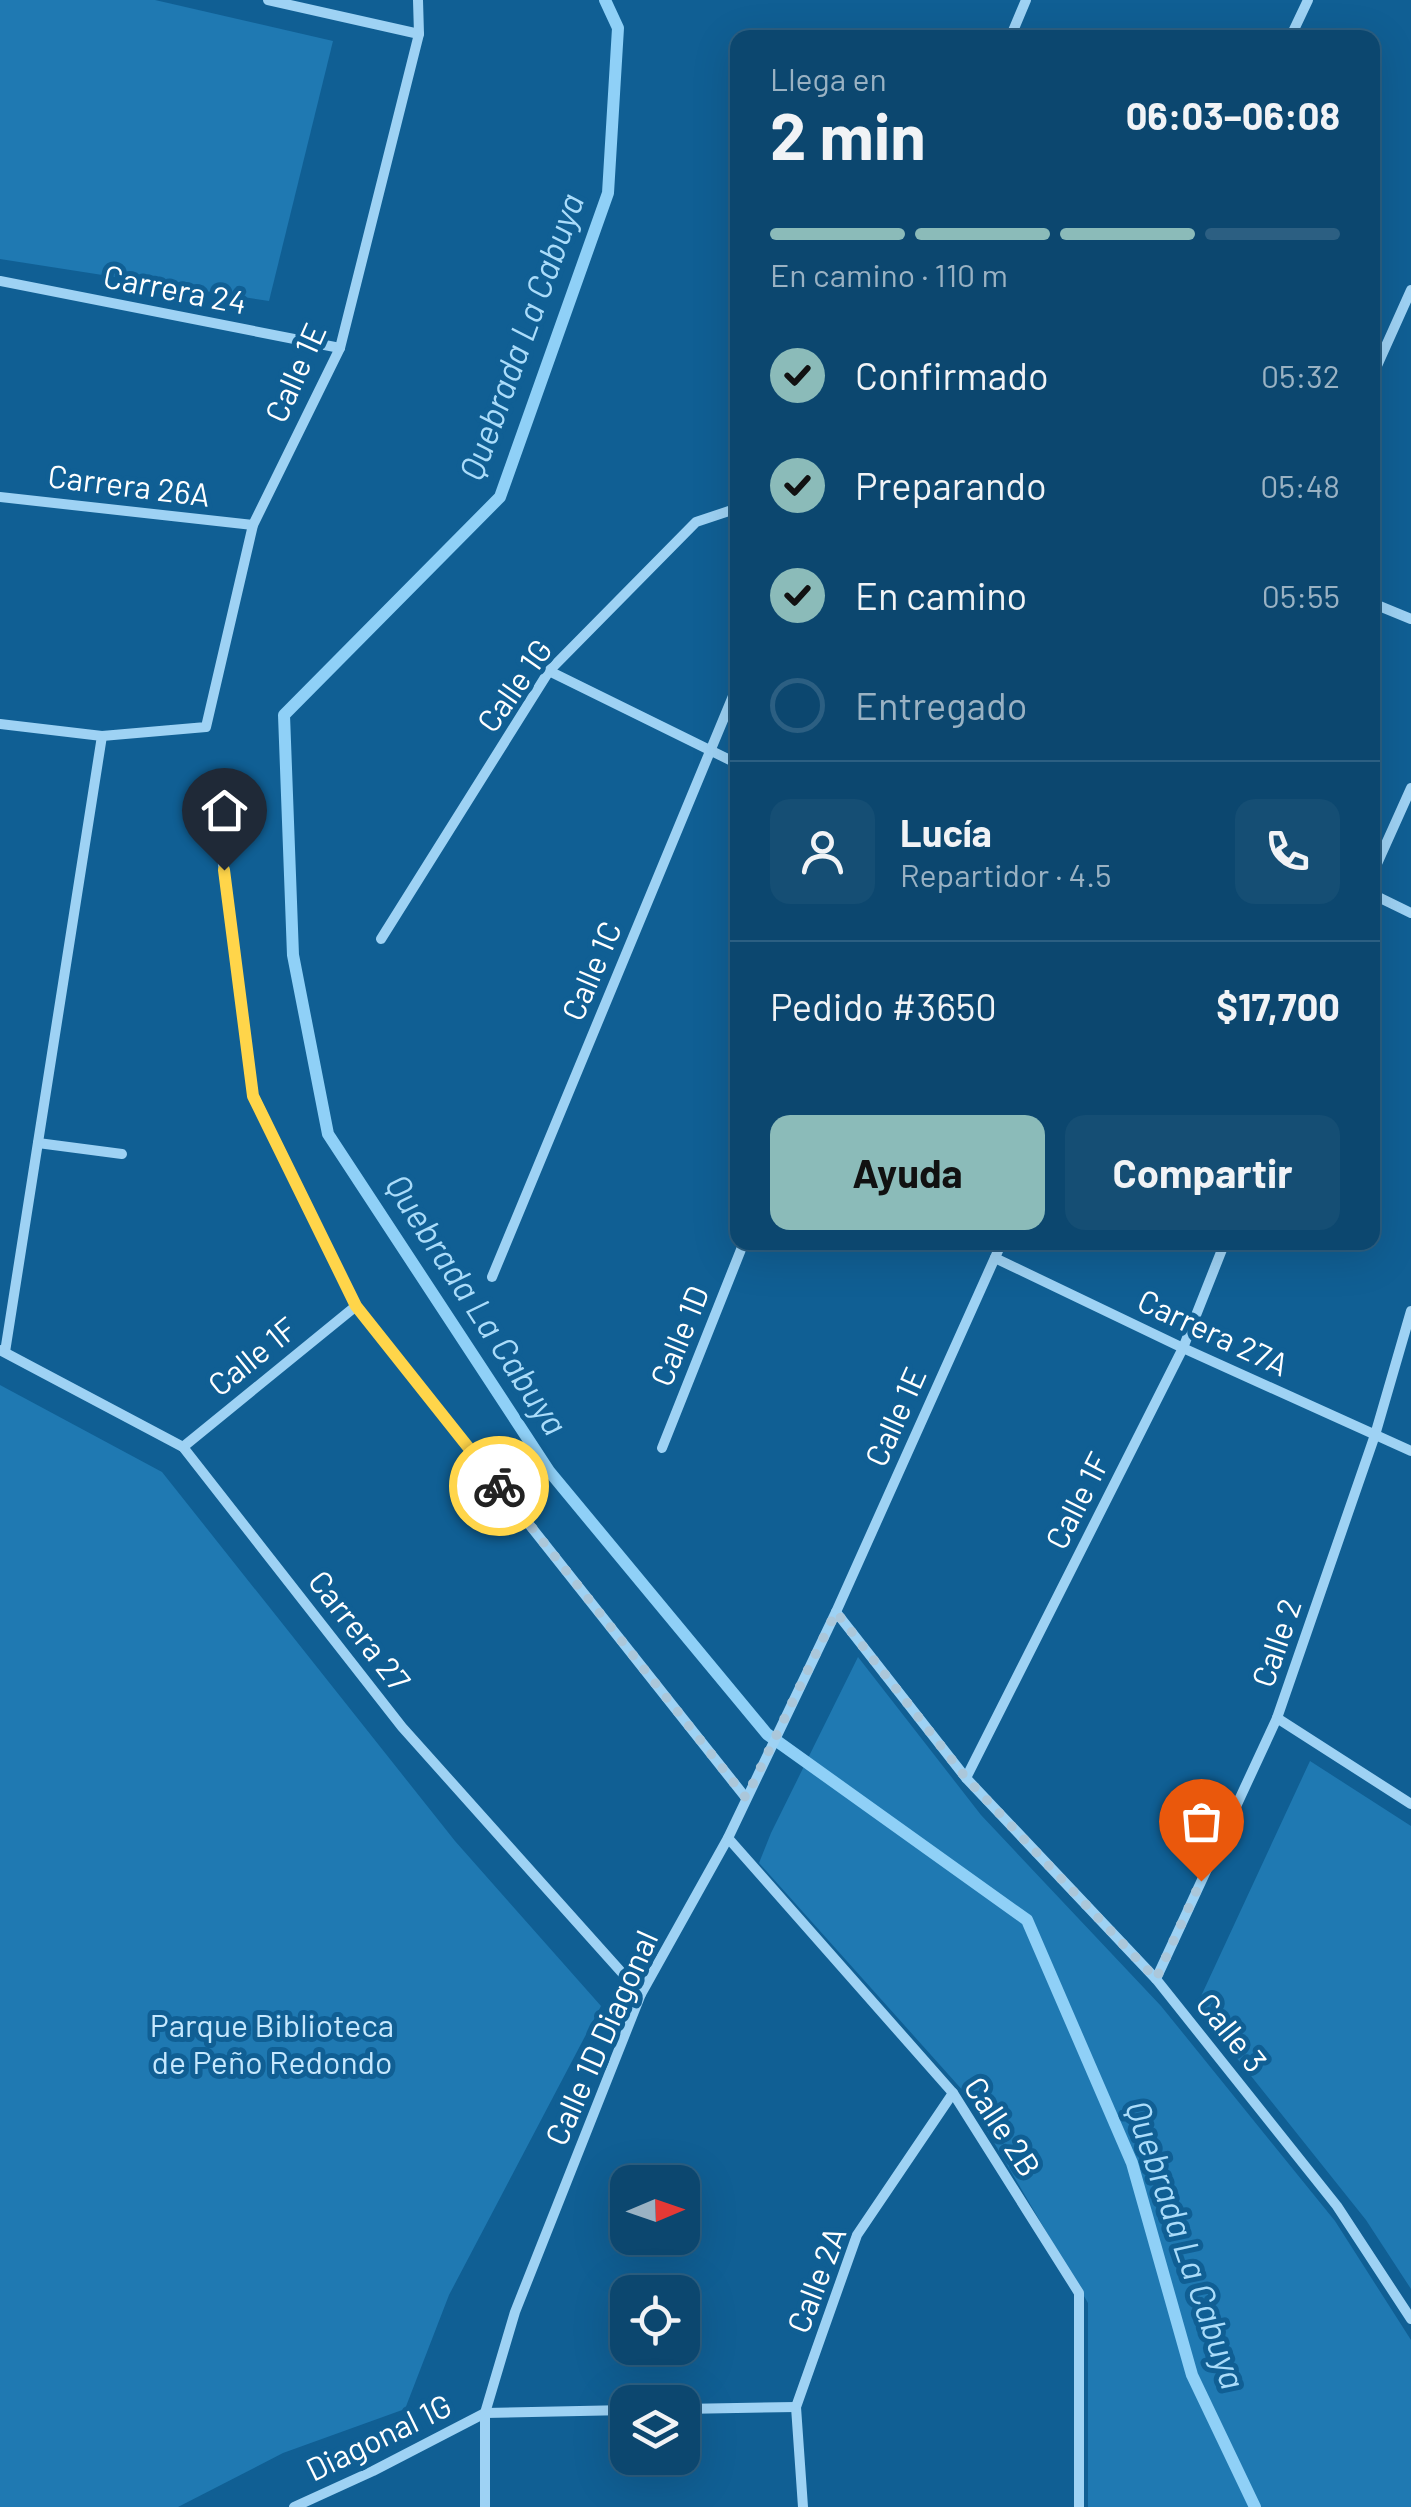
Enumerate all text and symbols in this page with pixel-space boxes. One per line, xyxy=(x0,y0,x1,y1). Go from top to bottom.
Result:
text: Llega en xyxy=(770,59,887,97)
text: 06:03–06:08 xyxy=(1126,92,1340,138)
text: 2 min xyxy=(770,95,926,173)
water label: Quebrada La Cabuya xyxy=(449,187,592,485)
text: En camino · 110 m xyxy=(770,255,1008,293)
street label: Carrera 24 xyxy=(101,256,250,321)
street label: Calle 1E xyxy=(256,317,333,428)
icon: check xyxy=(770,348,825,403)
text: Confirmado xyxy=(855,352,1049,398)
text: 05:32 xyxy=(1261,356,1340,394)
street label: Carrera 26A xyxy=(46,455,213,513)
icon: check xyxy=(770,458,825,513)
text: Preparando xyxy=(855,462,1047,508)
text: 05:48 xyxy=(1260,466,1340,504)
icon: check xyxy=(770,568,825,623)
text: En camino xyxy=(855,572,1027,618)
text: 05:55 xyxy=(1262,576,1340,614)
street label: Calle 1G xyxy=(468,631,559,739)
text: Entregado xyxy=(855,682,1027,728)
pin xyxy=(182,768,267,871)
icon: home xyxy=(197,783,252,838)
button: person xyxy=(770,799,875,904)
button: phone xyxy=(1235,799,1340,904)
text: Lucía xyxy=(900,809,992,855)
text: Repartidor · 4.5 xyxy=(900,855,1112,893)
street label: Calle 1C xyxy=(552,915,628,1026)
text: Pedido #3650 xyxy=(770,983,997,1029)
text: $17,700 xyxy=(1216,983,1340,1029)
button: Ayuda xyxy=(770,1115,1045,1230)
button: Compartir xyxy=(1065,1115,1340,1230)
water label: Quebrada La Cabuya xyxy=(378,1166,578,1442)
street label: Calle 1D xyxy=(641,1280,715,1391)
street label: Carrera 27A xyxy=(1132,1280,1295,1383)
street label: Calle 1F xyxy=(200,1308,304,1403)
street label: Calle 1E xyxy=(856,1361,933,1472)
courier xyxy=(449,1436,549,1536)
street label: Calle 1F xyxy=(1036,1446,1117,1555)
icon: bike xyxy=(472,1459,527,1514)
street label: Carrera 27 xyxy=(302,1562,419,1698)
street label: Calle 2 xyxy=(1242,1593,1308,1692)
pin xyxy=(1159,1779,1244,1882)
icon: bag xyxy=(1174,1794,1229,1849)
street label: Calle 1D Diagonal xyxy=(536,1924,664,2150)
street label: Calle 3 xyxy=(1189,1985,1276,2079)
park label: Parque Biblioteca de Peño Redondo xyxy=(150,2005,394,2080)
street label: Calle 2B xyxy=(958,2069,1050,2183)
water label: Quebrada La Cabuya xyxy=(1118,2095,1256,2394)
north arrow xyxy=(610,2165,700,2255)
map controls xyxy=(610,2165,700,2475)
street label: Calle 2A xyxy=(778,2221,853,2338)
button: locate xyxy=(610,2275,700,2365)
street label: Diagonal 1G xyxy=(299,2385,457,2488)
button: layers xyxy=(610,2385,700,2475)

